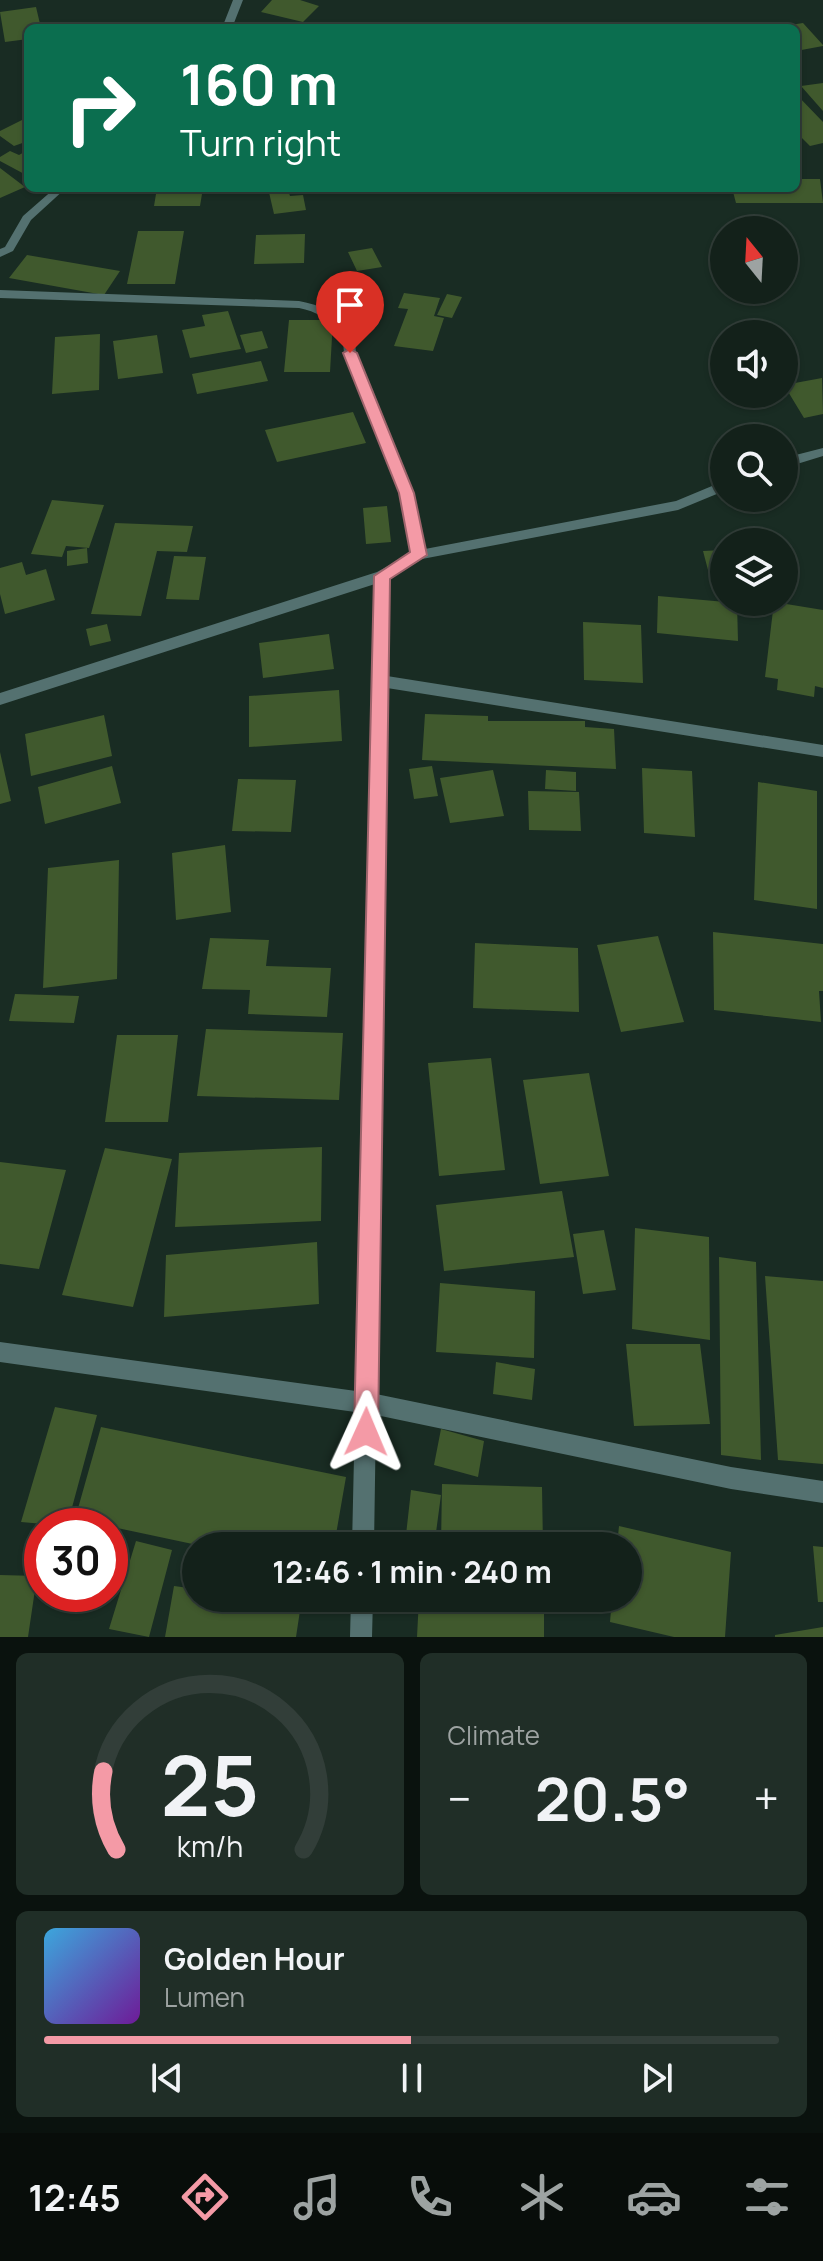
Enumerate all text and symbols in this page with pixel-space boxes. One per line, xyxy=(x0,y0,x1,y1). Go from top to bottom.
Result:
text: 160 m xyxy=(180,45,338,122)
icon: right xyxy=(48,56,152,160)
text: Turn right xyxy=(180,118,341,167)
north arrow xyxy=(710,216,798,304)
map controls xyxy=(710,216,798,616)
pin xyxy=(316,271,384,353)
icon: arrive xyxy=(328,283,372,327)
button: sound xyxy=(710,320,798,408)
button: search xyxy=(710,424,798,512)
button: layers xyxy=(710,528,798,616)
position arrow xyxy=(324,1390,408,1474)
speed limit sign: 30 xyxy=(24,1508,128,1612)
text: 12:46 · 1 min · 240 m xyxy=(272,1551,552,1592)
text: Climate xyxy=(448,1717,540,1753)
text: 25 xyxy=(161,1727,259,1841)
text: 20.5° xyxy=(535,1757,690,1839)
text: − xyxy=(448,1768,471,1828)
text: + xyxy=(754,1768,779,1828)
text: km/h xyxy=(177,1827,243,1866)
text: Golden Hour xyxy=(164,1938,345,1979)
text: Lumen xyxy=(164,1979,245,2015)
icon: previous xyxy=(145,2056,189,2100)
icon: pause xyxy=(390,2056,434,2100)
icon: next xyxy=(635,2056,679,2100)
icon: directions xyxy=(177,2169,233,2225)
icon: music xyxy=(289,2169,345,2225)
icon: phone xyxy=(402,2169,458,2225)
icon: climate xyxy=(514,2169,570,2225)
icon: car xyxy=(626,2169,682,2225)
icon: filters xyxy=(739,2169,795,2225)
text: 12:45 xyxy=(28,2173,121,2222)

